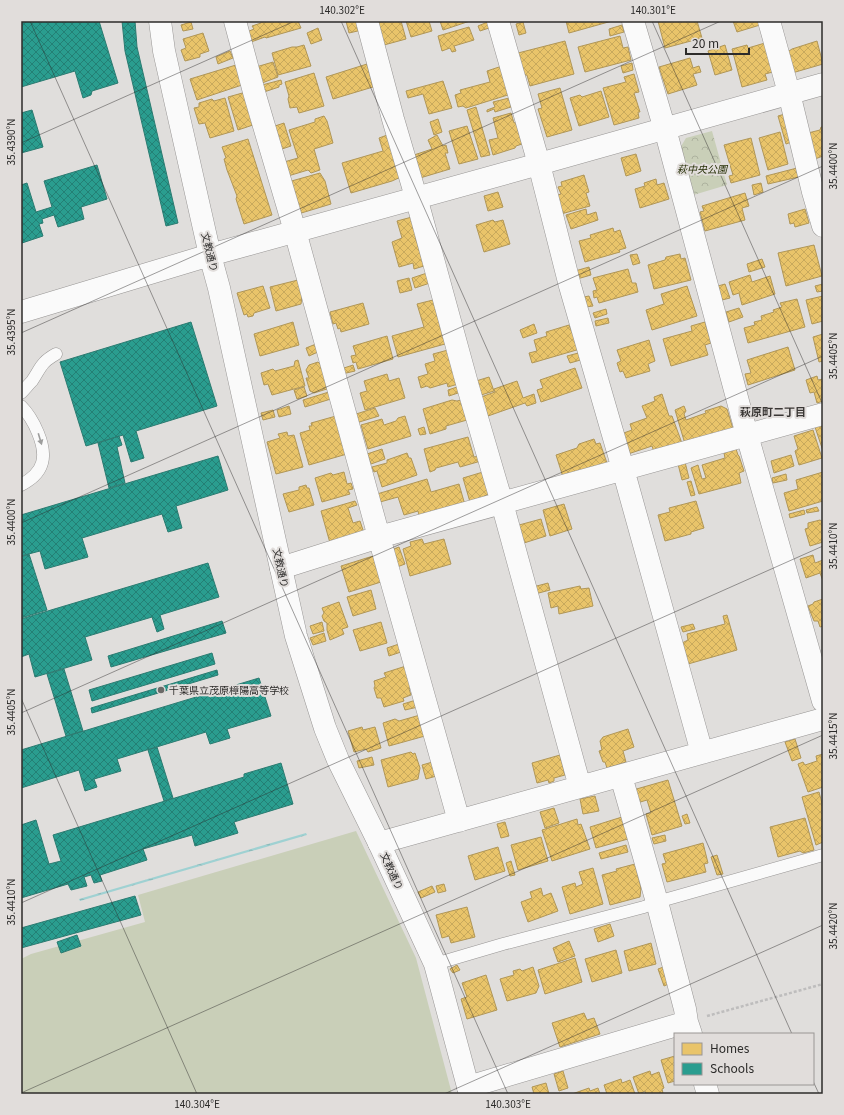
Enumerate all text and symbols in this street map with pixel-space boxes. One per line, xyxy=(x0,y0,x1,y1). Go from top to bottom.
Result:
text: 140.302°E xyxy=(319,2,365,17)
text: 140.301°E xyxy=(630,2,676,17)
scale bar xyxy=(686,30,749,56)
text: 20 m xyxy=(692,34,719,51)
text: 35.4390°N xyxy=(3,118,18,166)
text: 35.4400°N xyxy=(825,142,840,190)
park label: 萩中央公園 xyxy=(677,161,729,176)
street label: 文教通り xyxy=(198,231,223,273)
text: 35.4395°N xyxy=(3,308,18,356)
text: 35.4405°N xyxy=(825,332,840,380)
district label: 萩原町二丁目 xyxy=(740,403,806,419)
one-way arrow xyxy=(37,434,43,446)
text: 35.4400°N xyxy=(3,498,18,546)
text: 35.4410°N xyxy=(825,522,840,570)
street label: 文教通り xyxy=(270,547,293,589)
place label: 千葉県立茂原樟陽高等学校 xyxy=(169,682,289,697)
marker: 千葉県立茂原樟陽高等学校 xyxy=(156,685,166,695)
text: 35.4405°N xyxy=(3,688,18,736)
text: 35.4415°N xyxy=(825,712,840,760)
street label: 文教通り xyxy=(377,849,408,892)
text: 35.4410°N xyxy=(3,878,18,926)
text: 35.4420°N xyxy=(825,902,840,950)
legend xyxy=(674,1033,814,1085)
text: Homes xyxy=(710,1039,750,1056)
text: Schools xyxy=(710,1059,755,1076)
text: 140.304°E xyxy=(174,1096,220,1111)
text: 140.303°E xyxy=(485,1096,531,1111)

